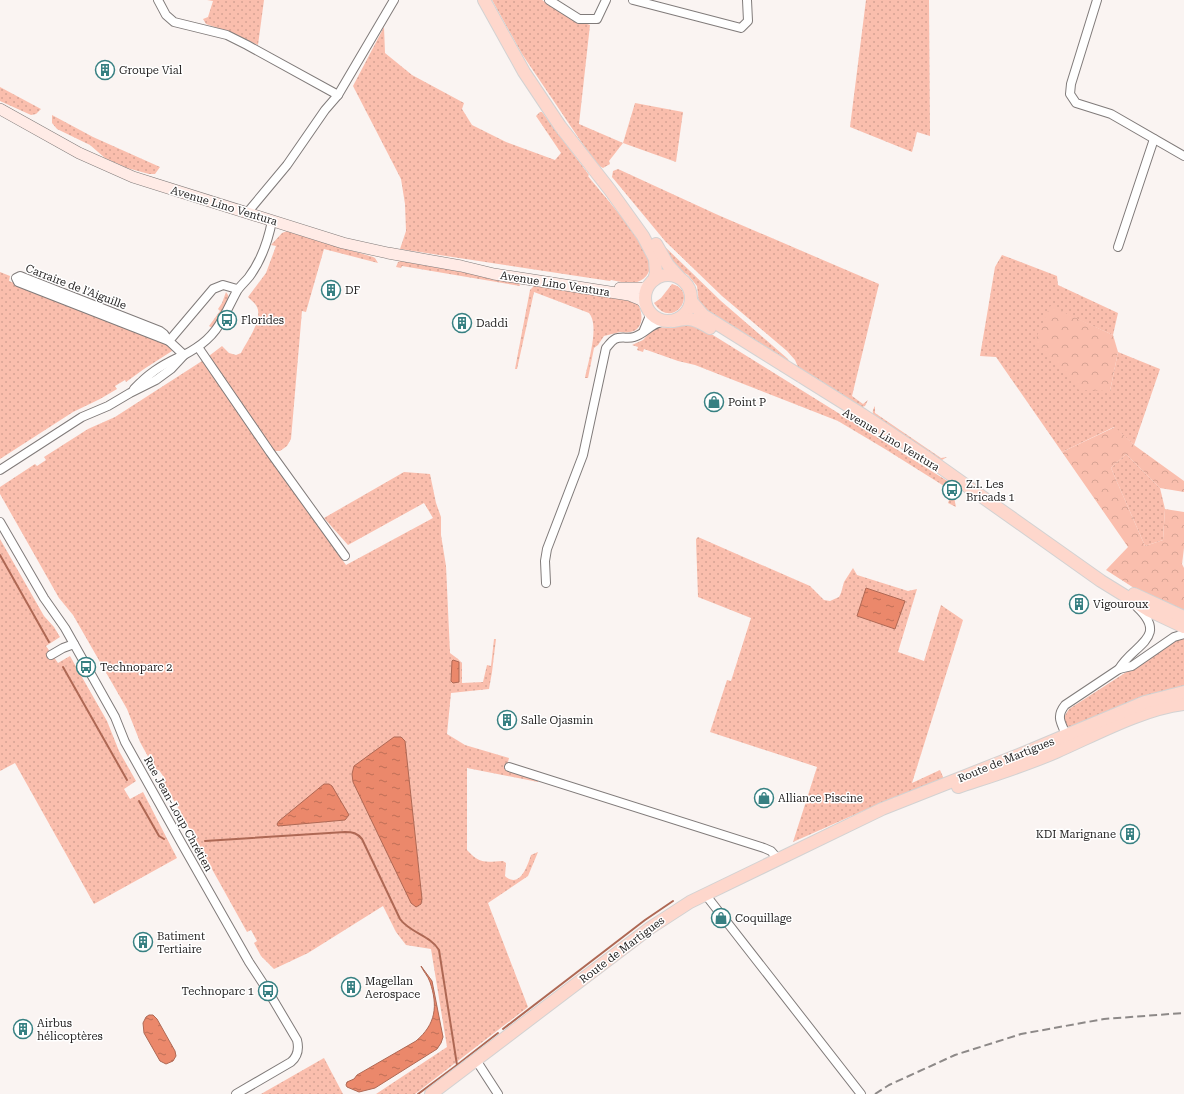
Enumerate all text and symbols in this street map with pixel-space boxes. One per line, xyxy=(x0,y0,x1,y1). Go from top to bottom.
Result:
building icon: Groupe Vial xyxy=(94,59,116,81)
place label: Groupe Vial xyxy=(119,64,183,77)
street label: Avenue Lino Ventura xyxy=(169,184,279,228)
street label: Carraire de l'Aiguille xyxy=(24,262,128,312)
street label: Avenue Lino Ventura xyxy=(499,269,611,299)
building icon: DF xyxy=(320,279,342,301)
place label: DF xyxy=(345,284,361,297)
bus stop icon: Florides xyxy=(216,309,238,331)
building icon: Daddi xyxy=(451,312,473,334)
place label: Florides xyxy=(241,314,284,327)
place label: Daddi xyxy=(476,317,508,330)
shop icon: Point P xyxy=(703,391,725,413)
place label: Point P xyxy=(728,396,766,409)
street label: Avenue Lino Ventura xyxy=(840,406,942,474)
place label: Z.I. Les Bricads 1 xyxy=(966,478,1015,504)
bus stop icon: Z.I. Les Bricads 1 xyxy=(941,479,963,501)
building icon: Vigouroux xyxy=(1068,593,1090,615)
place label: Vigouroux xyxy=(1093,598,1149,611)
bus stop icon: Technoparc 2 xyxy=(75,656,97,678)
place label: Technoparc 2 xyxy=(100,661,172,674)
building icon: Salle Ojasmin xyxy=(496,709,518,731)
place label: Salle Ojasmin xyxy=(521,714,593,727)
street label: Route de Martigues xyxy=(956,735,1056,785)
street label: Rue Jean-Loup Chrétien xyxy=(141,754,215,874)
shop icon: Alliance Piscine xyxy=(753,787,775,809)
place label: Alliance Piscine xyxy=(778,792,863,805)
building icon: KDI Marignane xyxy=(1119,823,1141,845)
place label: KDI Marignane xyxy=(1036,828,1116,841)
shop icon: Coquillage xyxy=(710,907,732,929)
place label: Coquillage xyxy=(735,912,792,925)
street label: Route de Martigues xyxy=(577,914,667,986)
place label: Batiment Tertiaire xyxy=(157,930,205,956)
building icon: Batiment Tertiaire xyxy=(132,931,154,953)
place label: Magellan Aerospace xyxy=(365,975,420,1001)
building icon: Magellan Aerospace xyxy=(340,976,362,998)
bus stop icon: Technoparc 1 xyxy=(257,980,279,1002)
place label: Technoparc 1 xyxy=(182,985,254,998)
place label: Airbus hélicoptères xyxy=(37,1017,103,1043)
building icon: Airbus hélicoptères xyxy=(12,1018,34,1040)

